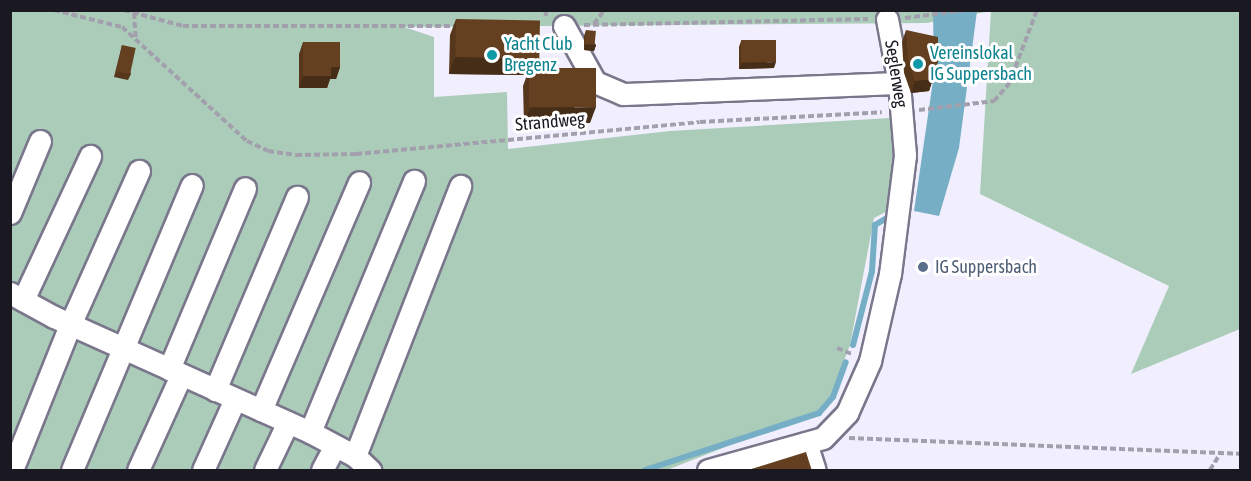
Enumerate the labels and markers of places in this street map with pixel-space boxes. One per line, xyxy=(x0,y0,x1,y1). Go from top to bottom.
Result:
place label: Yacht Club Bregenz xyxy=(504,34,572,76)
place label: Vereinslokal IG Suppersbach xyxy=(930,43,1032,86)
marker: Yacht Club Bregenz xyxy=(485,48,499,62)
marker: Vereinslokal IG Suppersbach xyxy=(911,57,925,71)
place label: IG Suppersbach xyxy=(935,256,1037,278)
marker: IG Suppersbach xyxy=(916,260,930,274)

